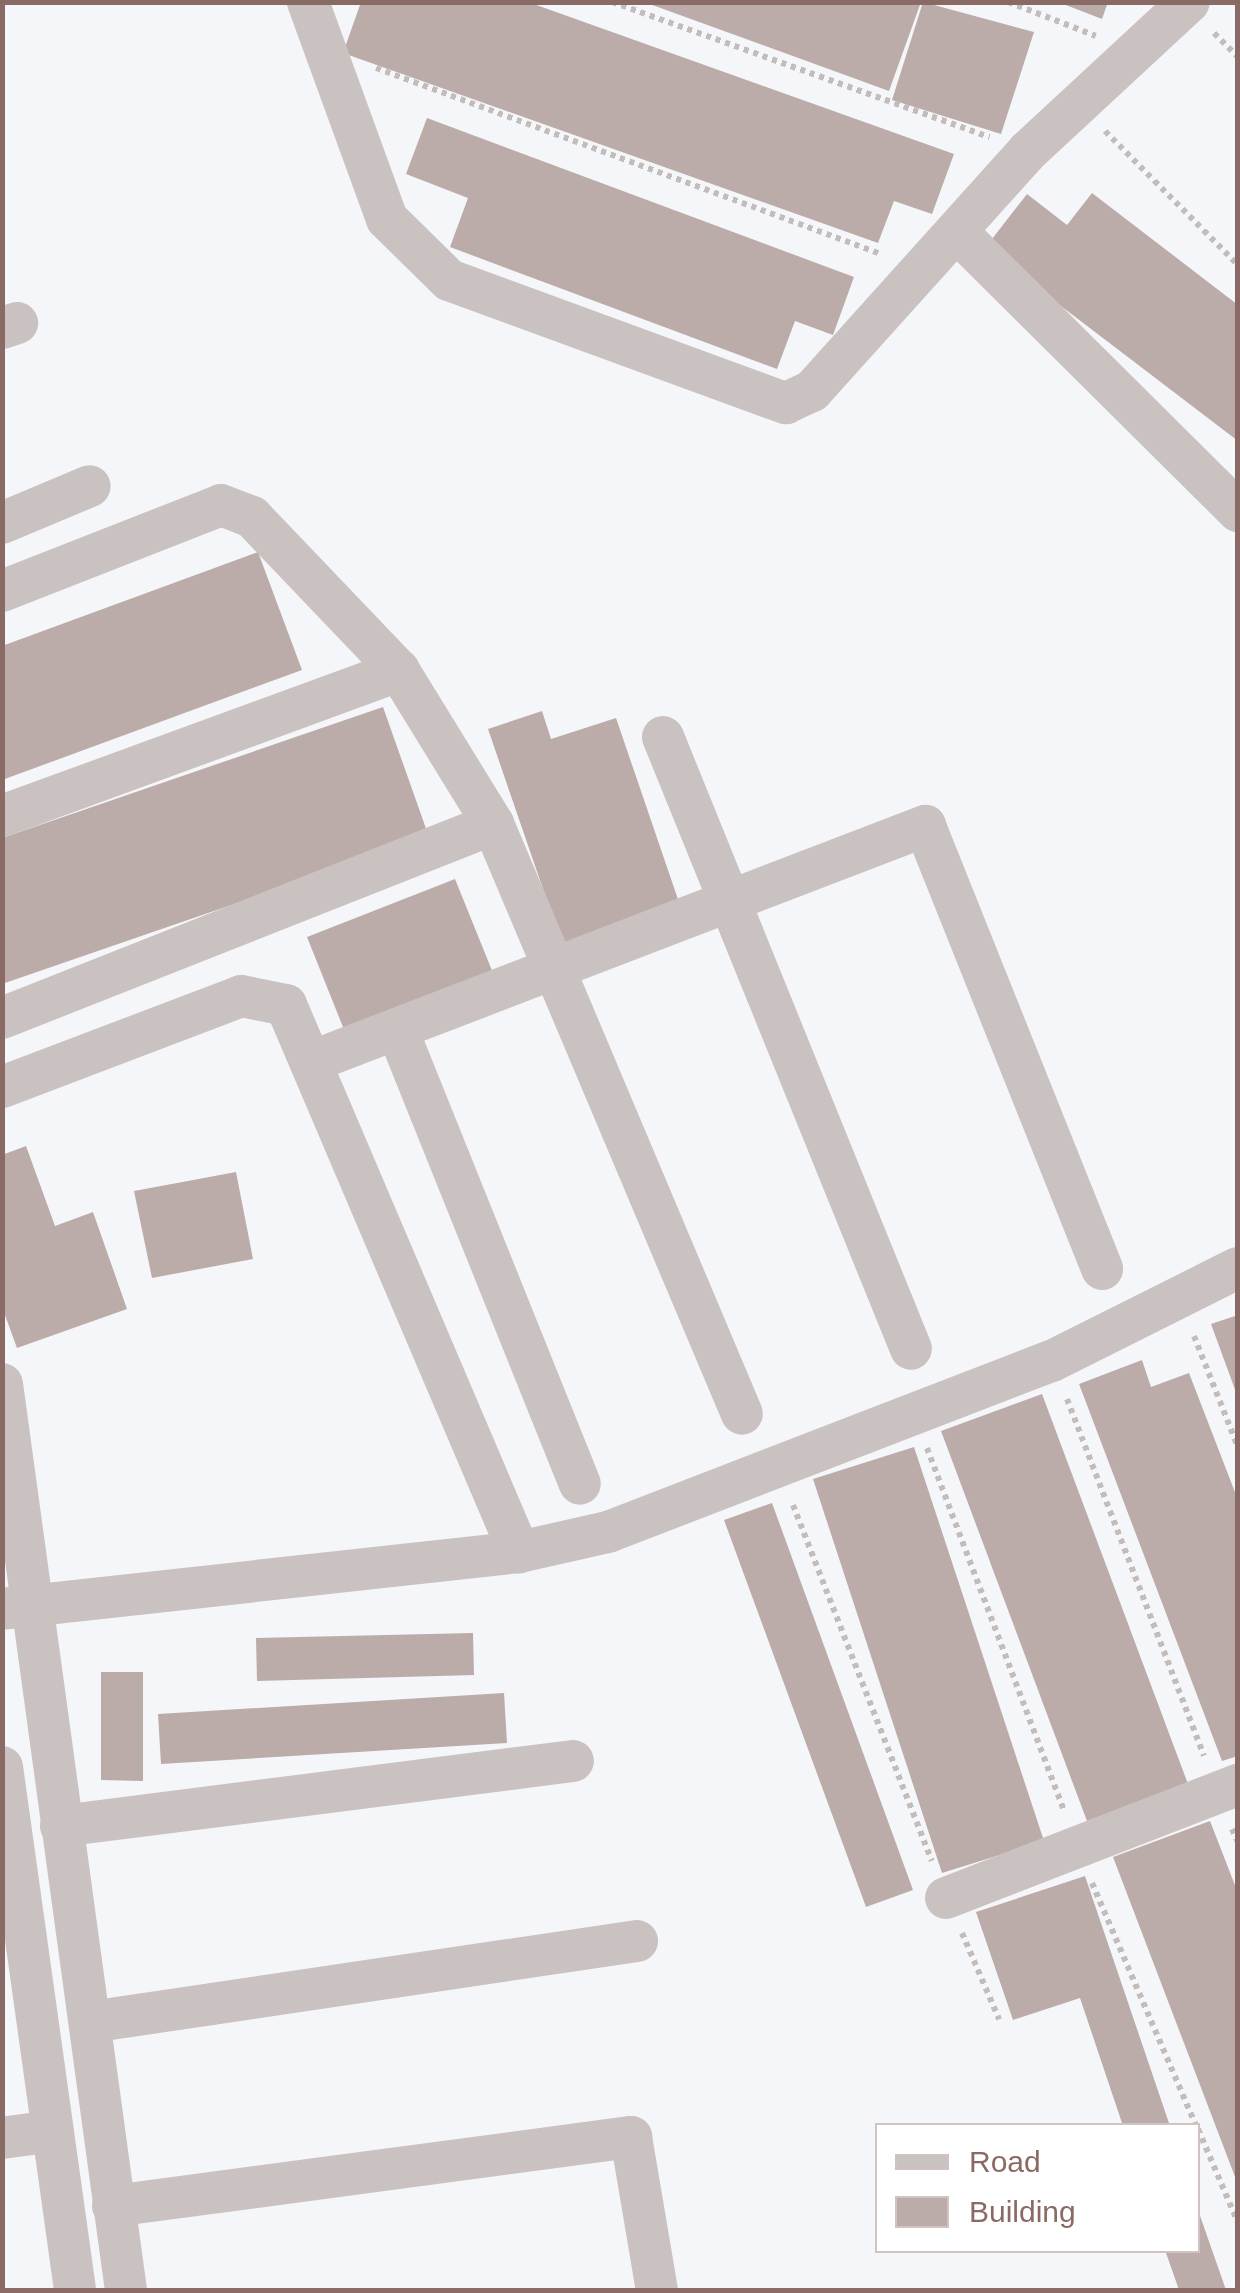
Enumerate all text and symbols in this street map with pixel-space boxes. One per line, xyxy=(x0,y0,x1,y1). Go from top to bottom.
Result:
legend xyxy=(875,2123,1200,2253)
text: Road xyxy=(969,2145,1041,2178)
text: Building xyxy=(969,2195,1076,2228)

